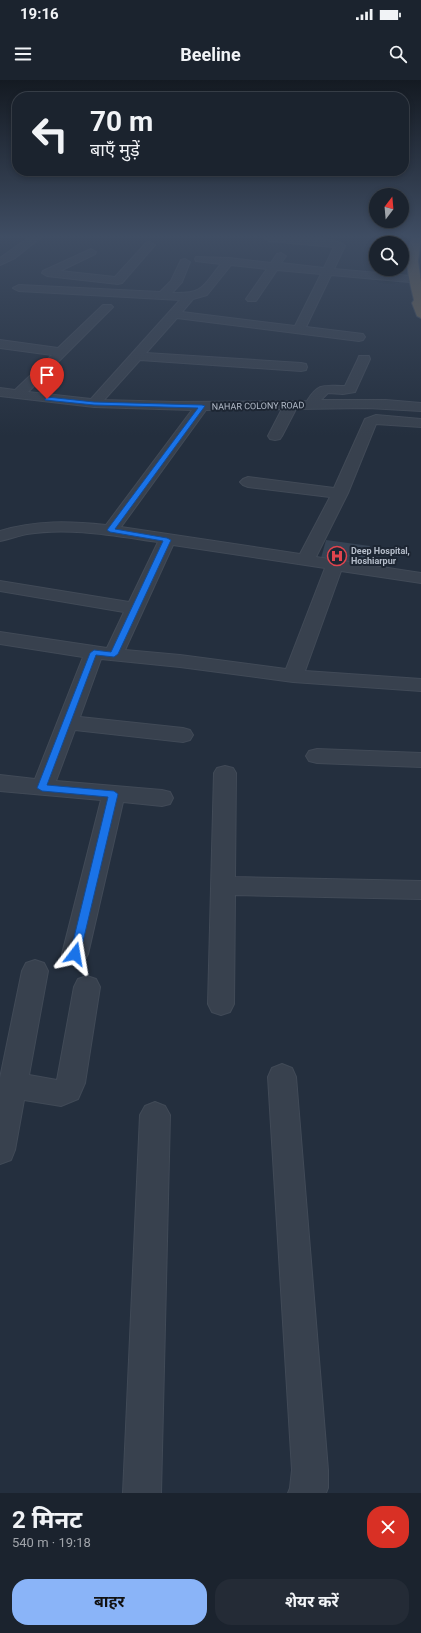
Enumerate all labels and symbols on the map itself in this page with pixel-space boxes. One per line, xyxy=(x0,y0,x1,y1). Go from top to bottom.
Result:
north arrow xyxy=(369,188,409,228)
pin xyxy=(30,358,64,399)
street label: NAHAR COLONY ROAD xyxy=(212,400,305,412)
hospital icon: Deep Hospital, Hoshiarpur xyxy=(326,545,348,567)
place label: Deep Hospital, Hoshiarpur xyxy=(351,546,410,566)
position arrow xyxy=(54,933,96,975)

